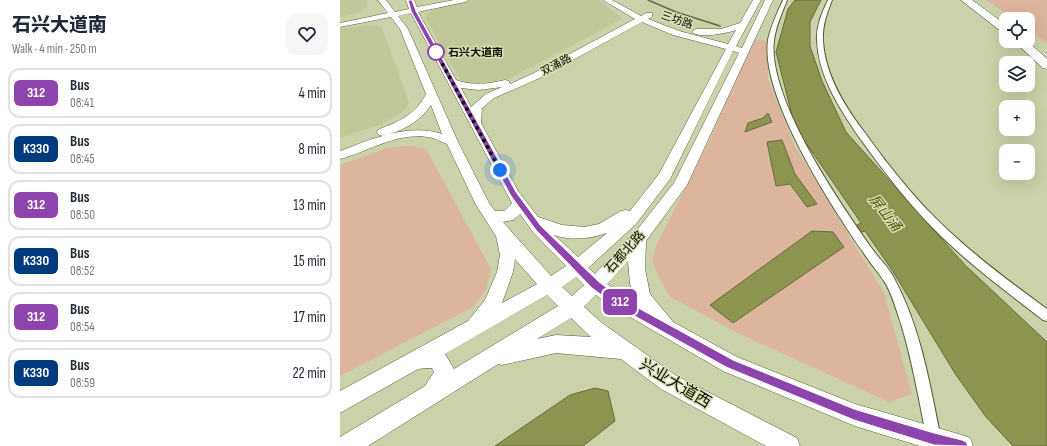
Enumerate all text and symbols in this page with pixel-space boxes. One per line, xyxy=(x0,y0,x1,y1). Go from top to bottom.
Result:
street label: 三坊路 xyxy=(659,8,695,32)
map controls xyxy=(999,12,1035,180)
button: locate xyxy=(999,12,1035,48)
button: heart xyxy=(286,13,328,55)
text: 石兴大道南 xyxy=(12,14,107,37)
text: Walk · 4 min · 250 m xyxy=(12,41,97,57)
marker: 石兴大道南 xyxy=(427,43,445,61)
place label: 石兴大道南 xyxy=(448,46,503,59)
street label: 双涌路 xyxy=(538,52,574,78)
button: layers xyxy=(999,56,1035,92)
text: Bus xyxy=(70,76,89,95)
text: 312 xyxy=(27,84,45,101)
text: 4 min xyxy=(299,84,326,103)
text: 08:41 xyxy=(70,95,94,111)
button: + xyxy=(999,100,1035,136)
text: Bus xyxy=(70,132,89,151)
text: K330 xyxy=(23,140,49,157)
text: 8 min xyxy=(298,140,326,159)
button: − xyxy=(999,144,1035,180)
text: 08:45 xyxy=(70,151,95,167)
your location xyxy=(490,160,510,180)
text: Bus xyxy=(70,188,89,207)
water label: 屏山涌 xyxy=(865,191,906,236)
text: 312 xyxy=(27,196,45,213)
text: 13 min xyxy=(293,196,326,215)
text: 08:50 xyxy=(70,207,95,223)
street label: 石都北路 xyxy=(602,227,648,277)
text: Bus xyxy=(70,244,89,263)
text: K330 xyxy=(23,252,49,269)
text: 15 min xyxy=(294,252,326,271)
text: 08:52 xyxy=(70,263,95,279)
line badge: 312 xyxy=(597,289,643,315)
text: 312 xyxy=(611,293,629,310)
text: Bus xyxy=(70,300,89,319)
text: 312 xyxy=(27,308,45,325)
text: 17 min xyxy=(294,308,326,327)
text: 08:54 xyxy=(70,319,95,335)
street label: 兴业大道西 xyxy=(636,355,714,413)
text: Bus xyxy=(70,356,89,375)
text: K330 xyxy=(23,364,49,381)
text: 22 min xyxy=(292,364,326,383)
text: 08:59 xyxy=(70,375,95,391)

